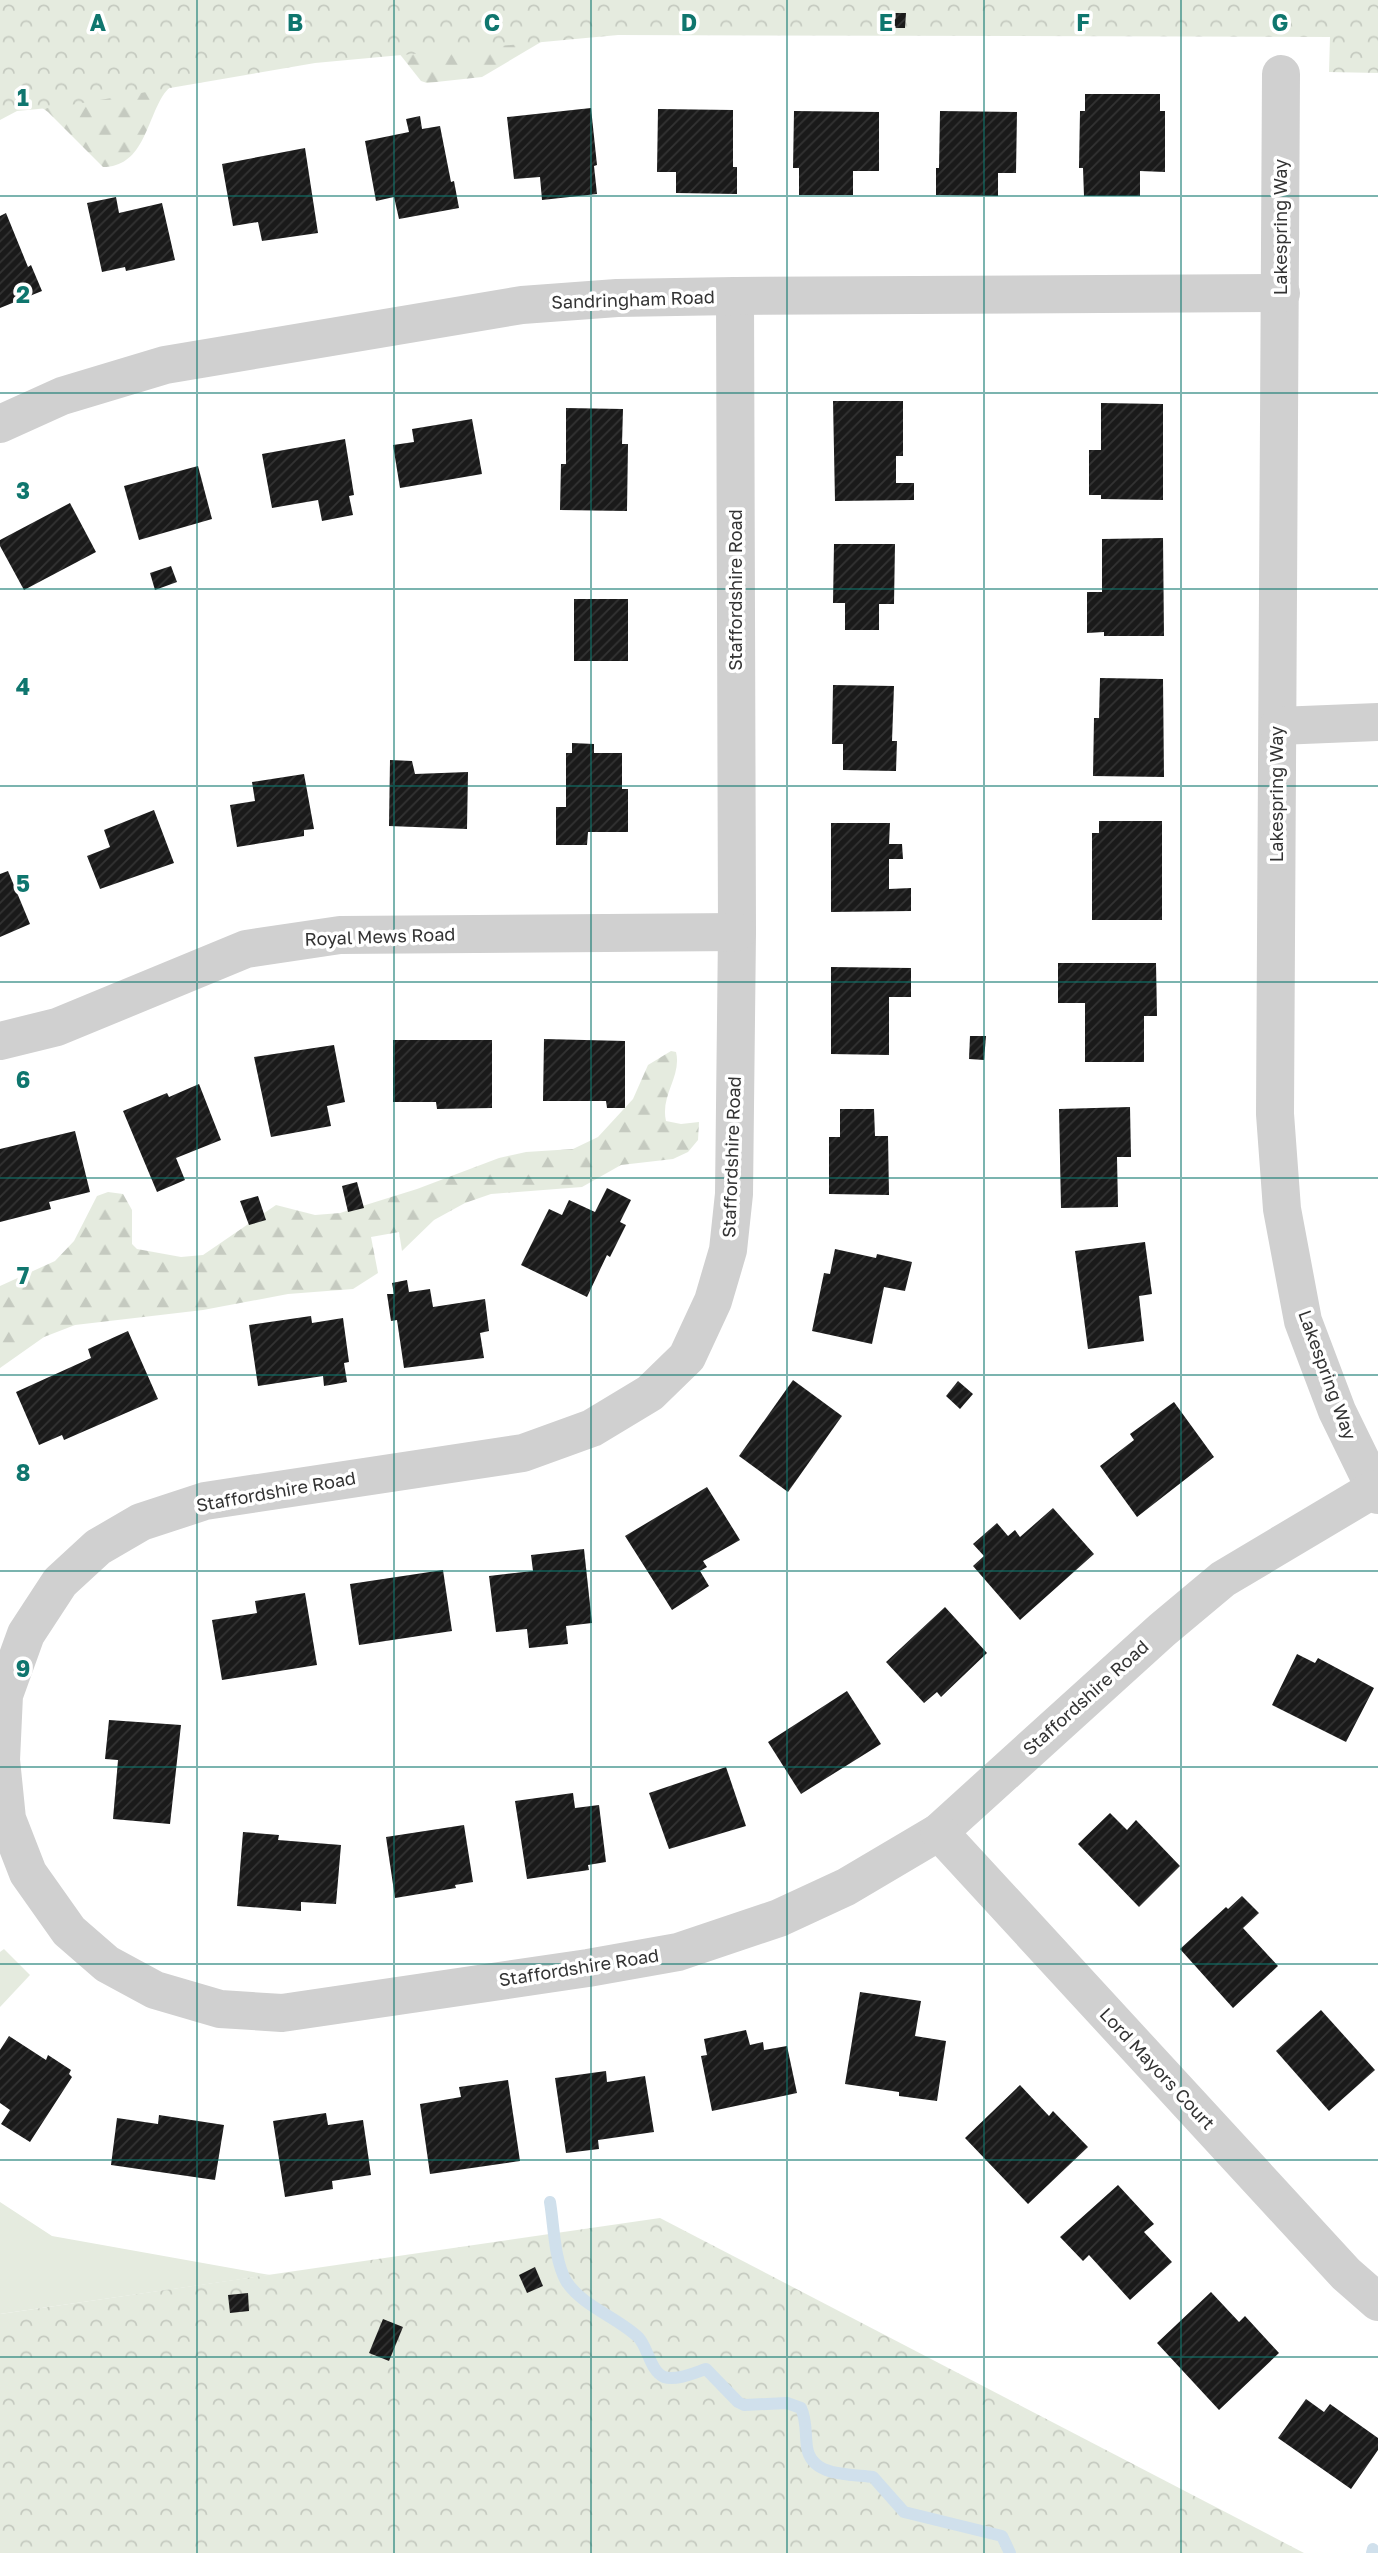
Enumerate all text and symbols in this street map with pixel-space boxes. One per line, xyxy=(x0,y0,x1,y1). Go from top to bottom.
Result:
text: A xyxy=(90,8,107,36)
text: B xyxy=(287,8,303,36)
text: C xyxy=(484,8,500,36)
text: D xyxy=(681,8,697,36)
text: E xyxy=(879,8,893,36)
text: F xyxy=(1076,8,1090,36)
text: G xyxy=(1272,8,1288,36)
text: 1 xyxy=(17,83,29,111)
street label: Lakespring Way xyxy=(1269,159,1291,295)
text: 2 xyxy=(16,280,30,308)
street label: Sandringham Road xyxy=(551,285,715,313)
text: 3 xyxy=(16,476,30,504)
street label: Staffordshire Road xyxy=(724,509,746,671)
text: 4 xyxy=(16,672,30,700)
street label: Lakespring Way xyxy=(1265,726,1287,862)
text: 5 xyxy=(16,869,30,897)
street label: Royal Mews Road xyxy=(304,922,456,950)
text: 6 xyxy=(16,1065,30,1093)
street label: Staffordshire Road xyxy=(717,1076,745,1238)
text: 7 xyxy=(17,1261,29,1289)
street label: Lakespring Way xyxy=(1294,1307,1362,1443)
text: 8 xyxy=(16,1458,30,1486)
street label: Staffordshire Road xyxy=(194,1466,357,1516)
street label: Staffordshire Road xyxy=(1018,1635,1153,1760)
text: 9 xyxy=(16,1654,30,1682)
street label: Staffordshire Road xyxy=(497,1943,660,1991)
street label: Lord Mayors Court xyxy=(1096,2003,1220,2134)

